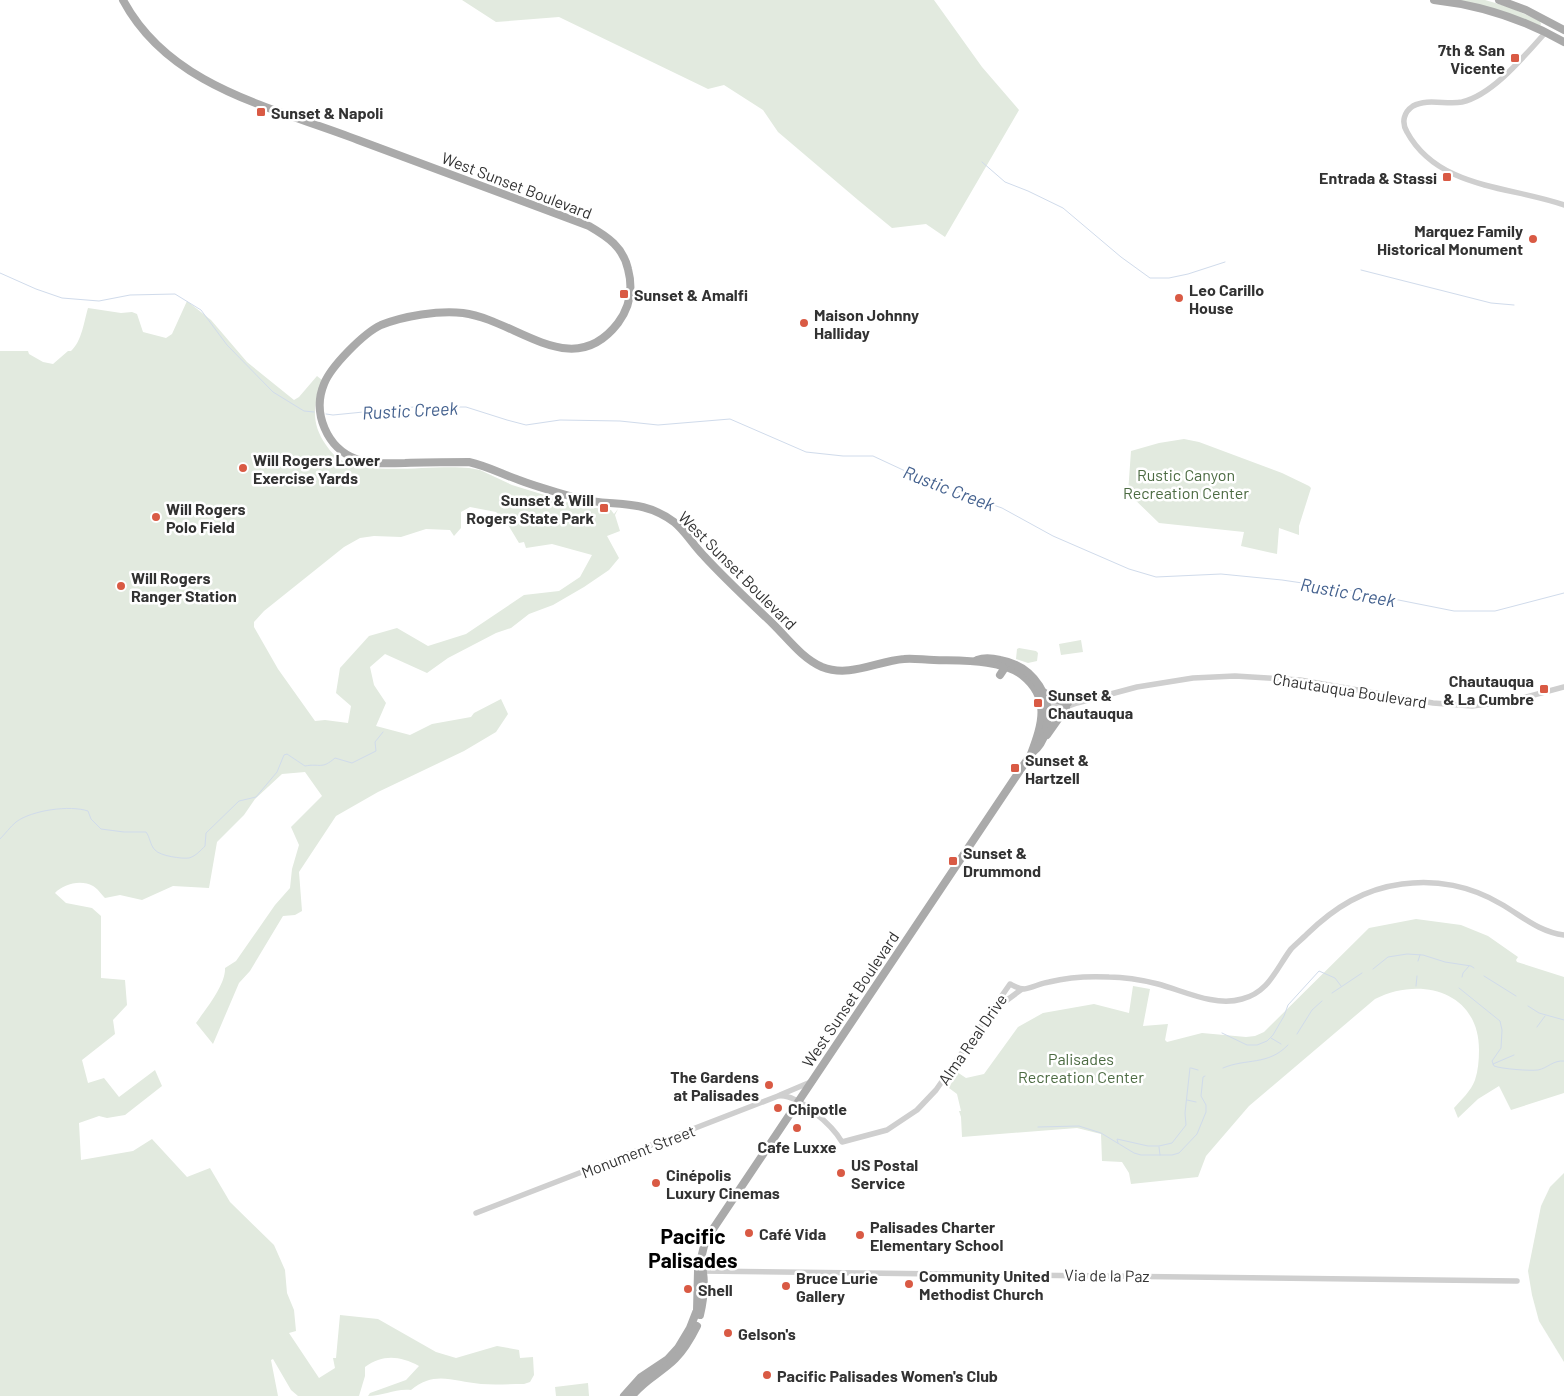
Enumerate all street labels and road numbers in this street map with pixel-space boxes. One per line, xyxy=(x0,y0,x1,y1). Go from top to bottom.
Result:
street label: West Sunset Boulevard xyxy=(439,148,595,222)
street label: West Sunset Boulevard xyxy=(675,507,801,633)
street label: Chautauqua Boulevard xyxy=(1272,668,1428,712)
street label: West Sunset Boulevard xyxy=(798,928,902,1070)
street label: Alma Real Drive xyxy=(934,990,1010,1088)
street label: Monument Street xyxy=(578,1121,698,1181)
street label: Via de la Paz xyxy=(1064,1265,1150,1285)

